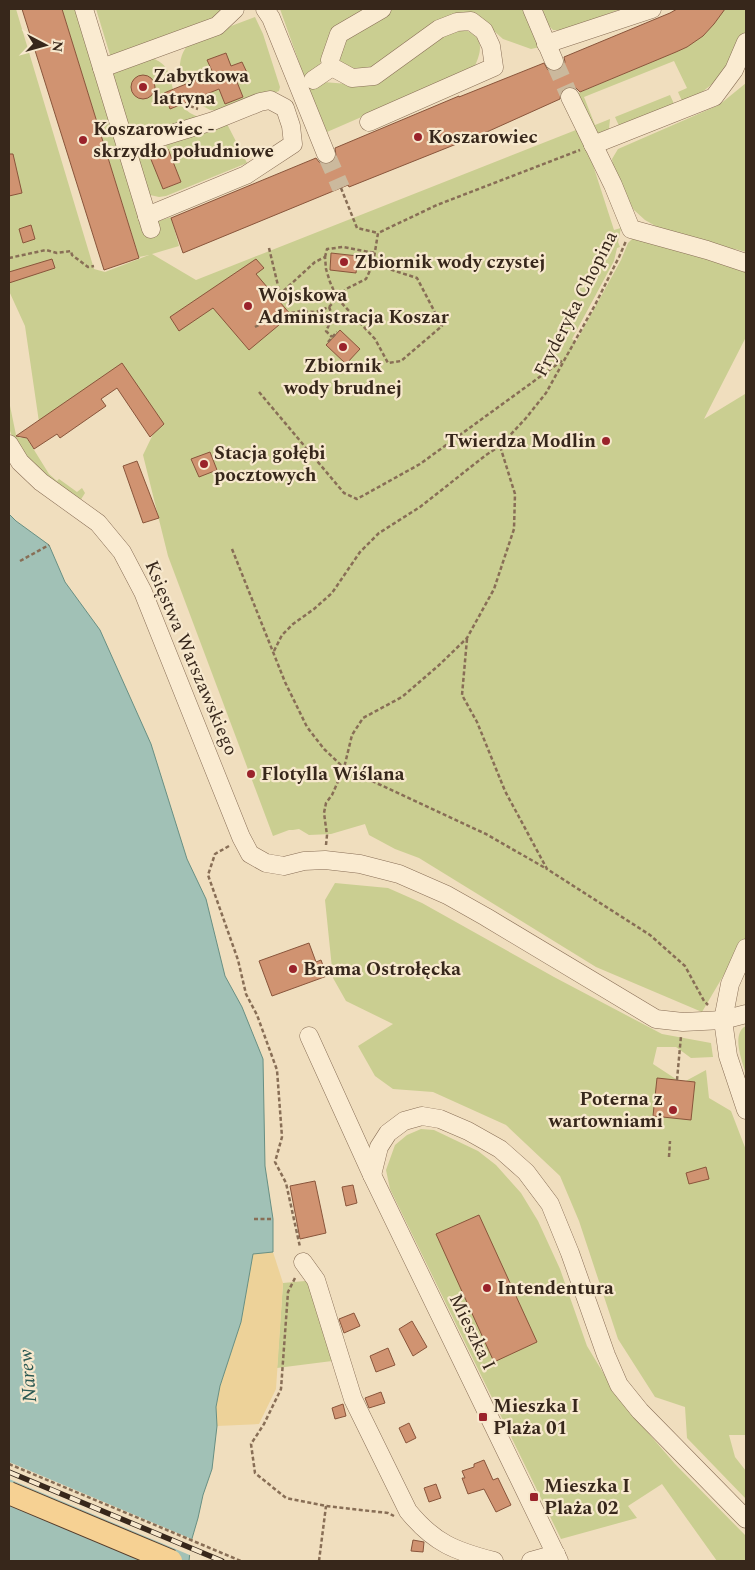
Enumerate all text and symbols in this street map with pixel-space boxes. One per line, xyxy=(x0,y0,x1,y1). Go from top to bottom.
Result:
north arrow xyxy=(20,20,70,70)
text: N xyxy=(46,40,68,53)
place label: Zabytkowa latryna xyxy=(153,62,249,113)
marker: Zabytkowa latryna xyxy=(137,81,149,93)
place label: Koszarowiec - skrzydło południowe xyxy=(93,115,274,166)
place label: Koszarowiec xyxy=(428,123,538,152)
marker: Koszarowiec xyxy=(412,131,424,143)
marker: Koszarowiec - skrzydło południowe xyxy=(77,134,89,146)
street label: Fryderyka Chopina xyxy=(527,225,626,382)
place label: Zbiornik wody czystej xyxy=(354,248,545,277)
marker: Zbiornik wody czystej xyxy=(338,256,350,268)
place label: Wojskowa Administracja Koszar xyxy=(258,281,450,332)
marker: Wojskowa Administracja Koszar xyxy=(242,300,254,312)
marker: Zbiornik wody brudnej xyxy=(337,341,349,353)
place label: Zbiornik wody brudnej xyxy=(283,352,402,403)
place label: Twierdza Modlin xyxy=(445,427,596,456)
marker: Twierdza Modlin xyxy=(600,435,612,447)
place label: Stacja gołębi pocztowych xyxy=(214,439,326,490)
marker: Stacja gołębi pocztowych xyxy=(198,458,210,470)
street label: Księstwa Warszawskiego xyxy=(137,556,245,760)
place label: Flotylla Wiślana xyxy=(261,760,405,789)
marker: Flotylla Wiślana xyxy=(245,768,257,780)
place label: Brama Ostrołęcka xyxy=(303,955,461,984)
marker: Brama Ostrołęcka xyxy=(287,963,299,975)
place label: Poterna z wartowniami xyxy=(548,1085,663,1136)
marker: Poterna z wartowniami xyxy=(667,1104,679,1116)
place label: Intendentura xyxy=(497,1274,614,1303)
marker: Intendentura xyxy=(481,1282,493,1294)
street label: Mieszka I xyxy=(441,1289,503,1375)
water label: Narew xyxy=(11,1347,45,1404)
place label: Mieszka I Plaża 01 xyxy=(493,1392,579,1443)
marker: Mieszka I Plaża 01 xyxy=(477,1411,489,1423)
place label: Mieszka I Plaża 02 xyxy=(544,1472,630,1523)
marker: Mieszka I Plaża 02 xyxy=(528,1491,540,1503)

